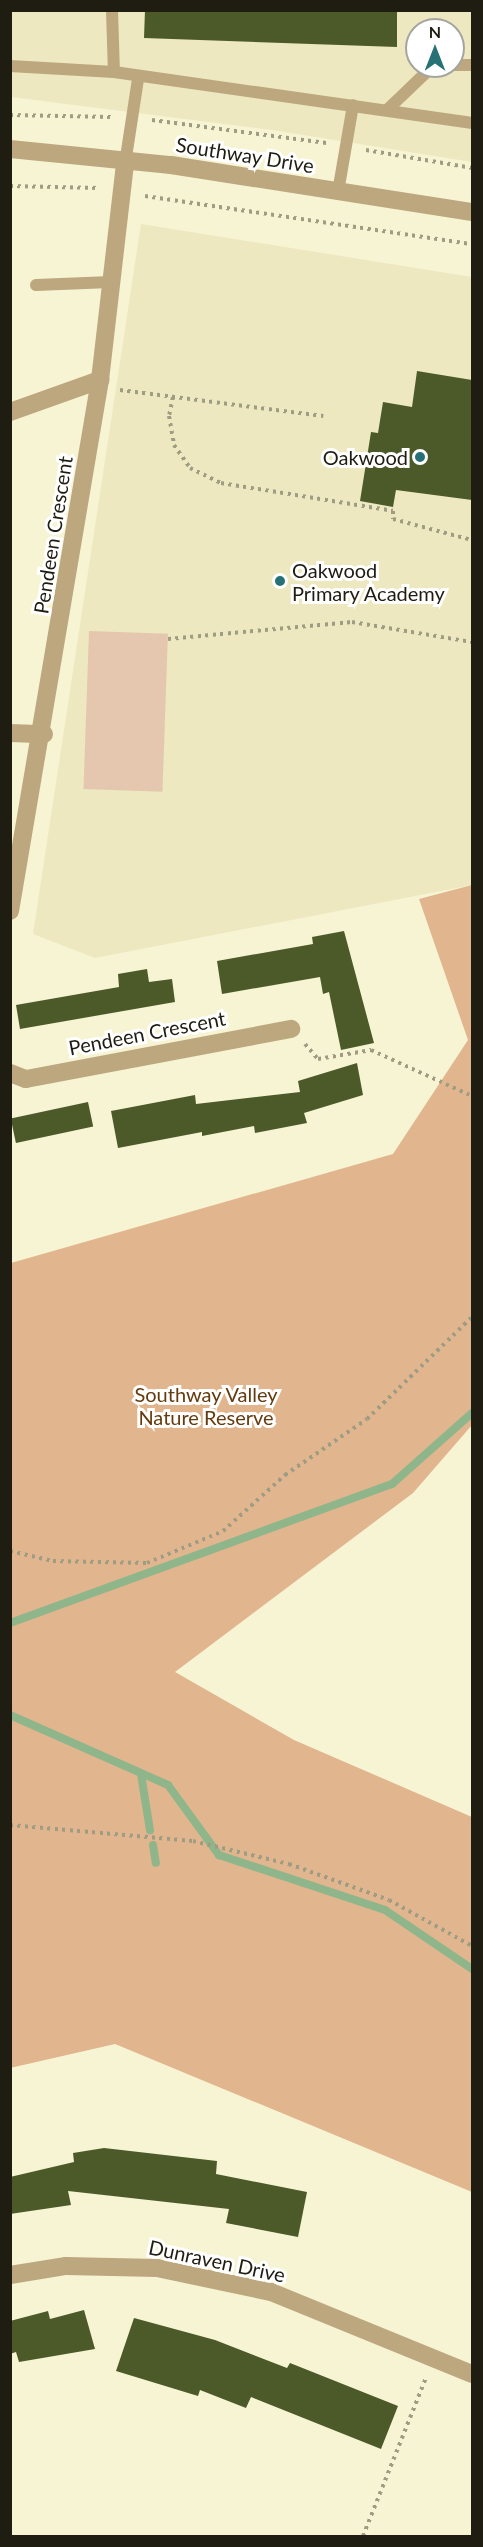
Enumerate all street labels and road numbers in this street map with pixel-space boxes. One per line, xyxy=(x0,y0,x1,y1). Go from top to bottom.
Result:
street label: Southway Drive xyxy=(174,132,316,178)
street label: Pendeen Crescent xyxy=(29,454,77,616)
street label: Pendeen Crescent xyxy=(67,1006,227,1060)
street label: Dunraven Drive xyxy=(147,2235,287,2287)

